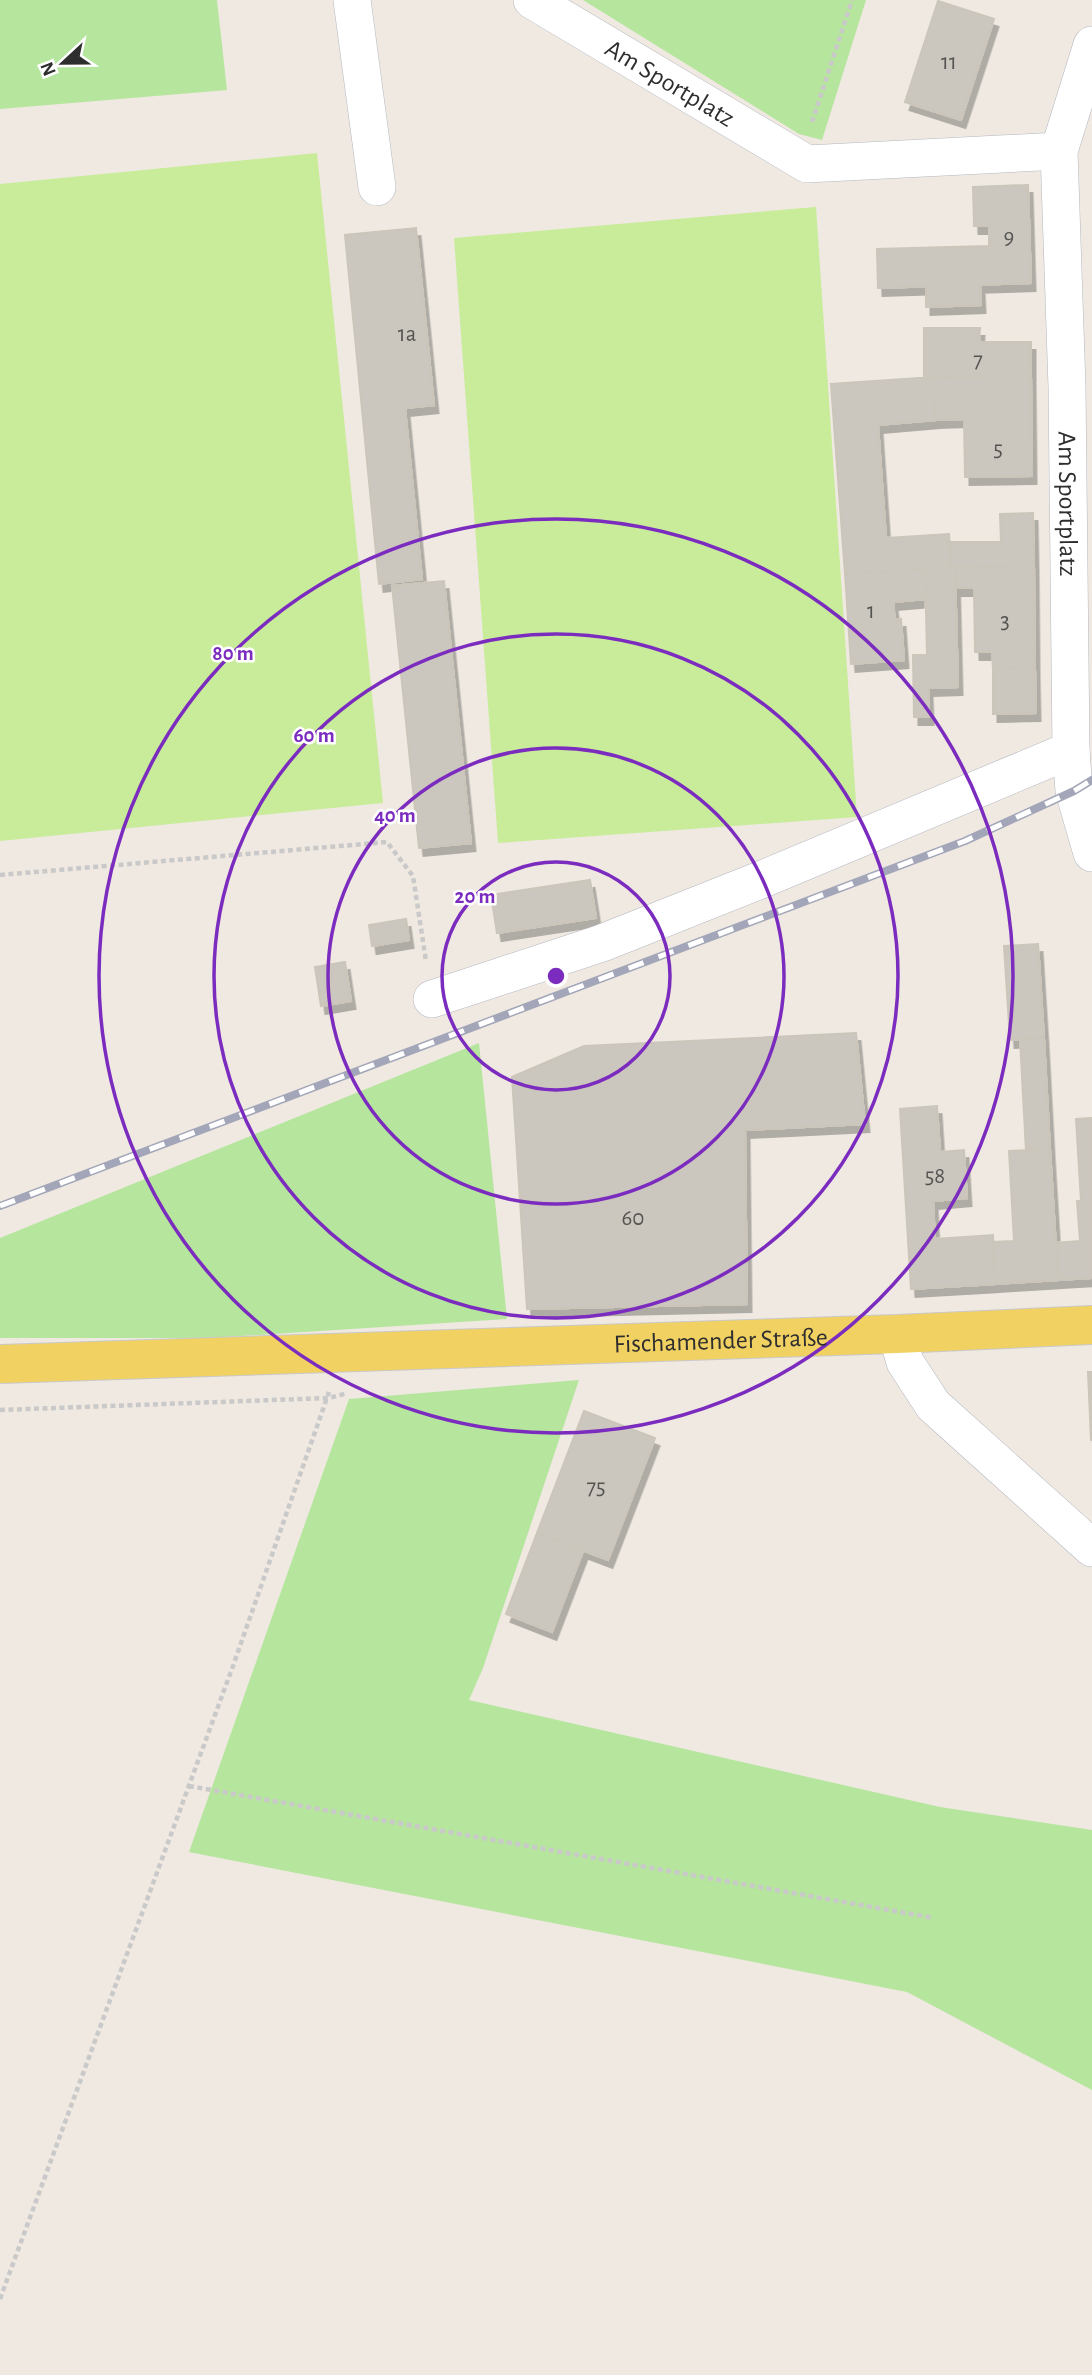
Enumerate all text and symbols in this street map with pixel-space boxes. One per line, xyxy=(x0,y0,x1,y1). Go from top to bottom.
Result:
north arrow xyxy=(28,28,98,98)
street label: Am Sportplatz xyxy=(601,35,739,132)
house number: 11 xyxy=(941,51,957,74)
text: N xyxy=(37,59,60,78)
house number: 9 xyxy=(1004,226,1014,249)
house number: 1a xyxy=(398,323,416,346)
house number: 7 xyxy=(973,349,983,372)
street label: Am Sportplatz xyxy=(1053,431,1081,577)
house number: 5 xyxy=(993,438,1003,461)
house number: 1 xyxy=(867,600,875,623)
house number: 3 xyxy=(1000,610,1010,633)
text: 80 m xyxy=(212,643,254,664)
text: 60 m xyxy=(293,725,335,746)
text: 40 m xyxy=(374,805,416,826)
text: 20 m xyxy=(455,886,495,907)
centre of rings xyxy=(544,964,568,988)
house number: 58 xyxy=(925,1165,945,1188)
house number: 60 xyxy=(622,1207,644,1230)
street label: Fischamender Straße xyxy=(613,1324,828,1357)
house number: 75 xyxy=(586,1476,606,1499)

